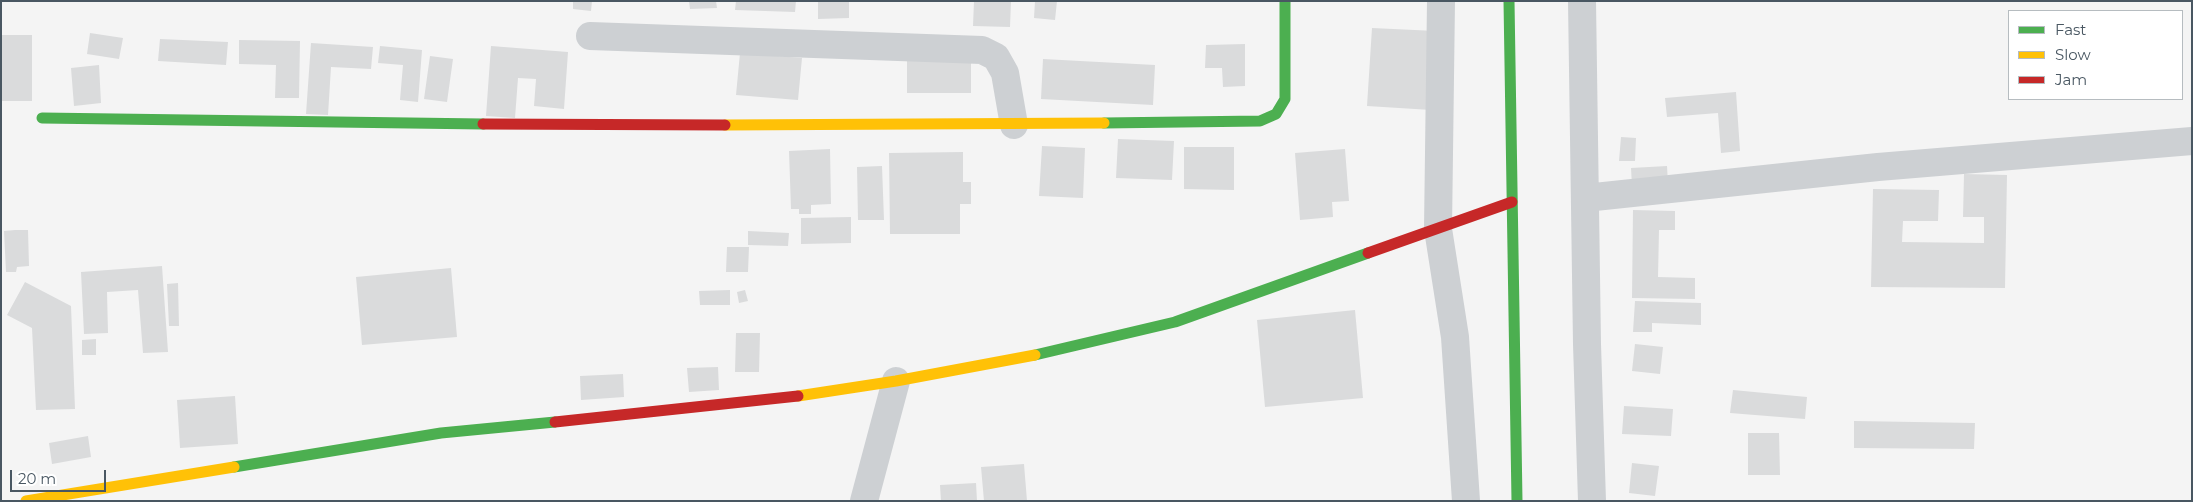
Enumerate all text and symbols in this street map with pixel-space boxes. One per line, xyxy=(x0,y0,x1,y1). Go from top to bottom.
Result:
legend xyxy=(2008,10,2183,100)
text: Fast xyxy=(2055,20,2086,39)
text: Slow xyxy=(2055,45,2091,64)
text: Jam xyxy=(2055,70,2087,89)
scale bar xyxy=(12,460,109,492)
text: 20 m xyxy=(18,469,56,488)

